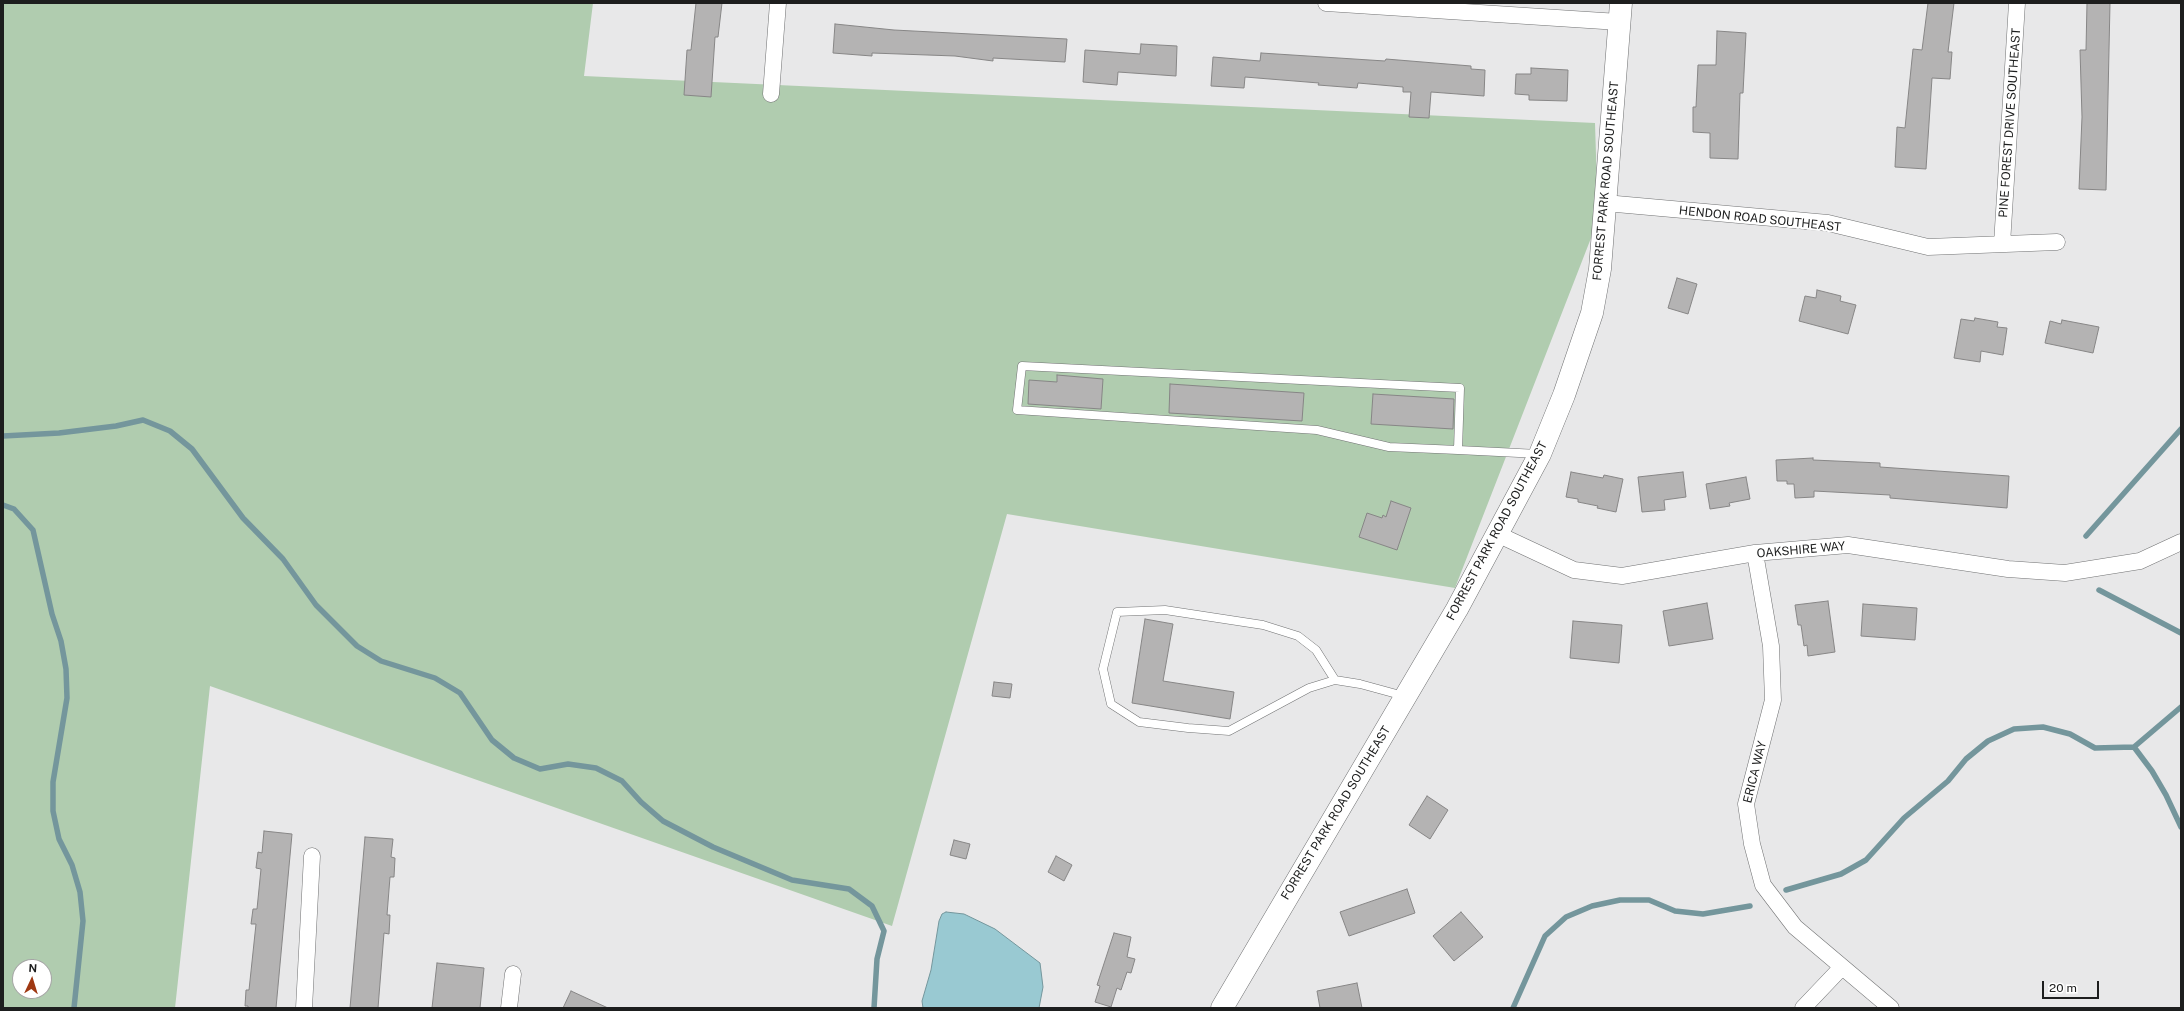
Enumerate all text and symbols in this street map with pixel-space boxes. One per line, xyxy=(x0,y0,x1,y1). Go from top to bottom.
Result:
street label: PINE FOREST DRIVE SOUTHEAST xyxy=(1996,28,2024,218)
street label: FORREST PARK ROAD SOUTHEAST xyxy=(1590,81,1622,281)
street label: HENDON ROAD SOUTHEAST xyxy=(1678,203,1842,235)
street label: FORREST PARK ROAD SOUTHEAST xyxy=(1444,439,1550,623)
street label: OAKSHIRE WAY xyxy=(1756,539,1846,561)
street label: FORREST PARK ROAD SOUTHEAST xyxy=(1278,723,1394,903)
street label: ERICA WAY xyxy=(1740,739,1770,805)
north arrow xyxy=(12,959,52,999)
text: N xyxy=(28,962,37,974)
scale bar xyxy=(2044,973,2101,999)
text: 20 m xyxy=(2049,981,2077,995)

